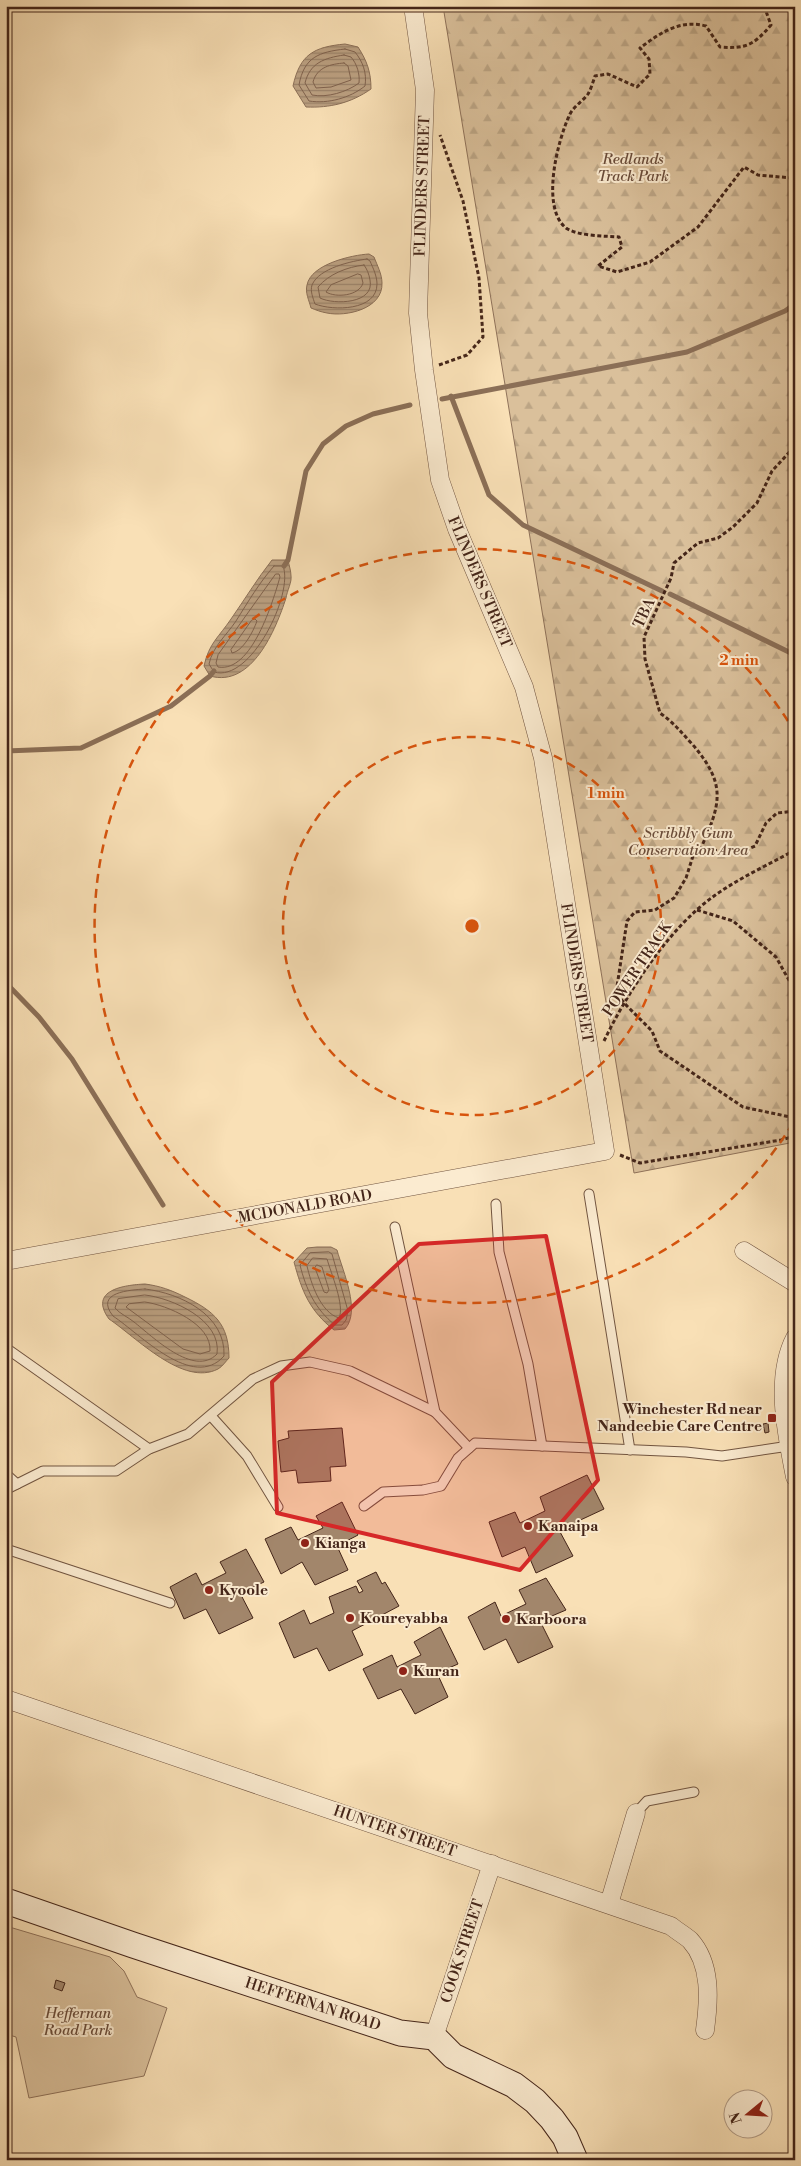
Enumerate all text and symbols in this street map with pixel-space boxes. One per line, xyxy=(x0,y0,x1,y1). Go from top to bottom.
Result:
street label: FLINDERS STREET xyxy=(411,115,434,257)
park label: Redlands Track Park xyxy=(597,150,669,186)
street label: FLINDERS STREET xyxy=(443,513,516,651)
street label: TBA xyxy=(629,595,660,631)
text: 2 min xyxy=(719,651,759,670)
text: 1 min xyxy=(587,784,625,803)
park label: Scribbly Gum Conservation Area xyxy=(628,824,749,860)
street label: FLINDERS STREET xyxy=(556,902,597,1045)
centre of rings xyxy=(463,917,481,935)
street label: POWER TRACK xyxy=(599,917,677,1020)
street label: MCDONALD ROAD xyxy=(237,1185,374,1228)
place label: Winchester Rd near Nandeebie Care Centre xyxy=(597,1400,762,1436)
marker: Winchester Rd near Nandeebie Care Centre xyxy=(766,1412,778,1424)
place label: Kanaipa xyxy=(538,1517,599,1536)
marker: Kanaipa xyxy=(522,1520,534,1532)
place label: Kianga xyxy=(315,1534,367,1553)
marker: Kianga xyxy=(299,1537,311,1549)
place label: Kyoole xyxy=(219,1581,268,1600)
marker: Kyoole xyxy=(203,1584,215,1596)
place label: Koureyabba xyxy=(360,1609,449,1628)
place label: Karboora xyxy=(516,1610,587,1629)
marker: Koureyabba xyxy=(344,1612,356,1624)
marker: Karboora xyxy=(500,1613,512,1625)
place label: Kuran xyxy=(413,1662,460,1681)
marker: Kuran xyxy=(397,1665,409,1677)
street label: HUNTER STREET xyxy=(331,1801,459,1862)
street label: COOK STREET xyxy=(437,1896,488,2006)
street label: HEFFERNAN ROAD xyxy=(243,1974,383,2035)
park label: Heffernan Road Park xyxy=(43,2004,113,2040)
north arrow xyxy=(724,2088,774,2138)
text: N xyxy=(726,2110,747,2126)

